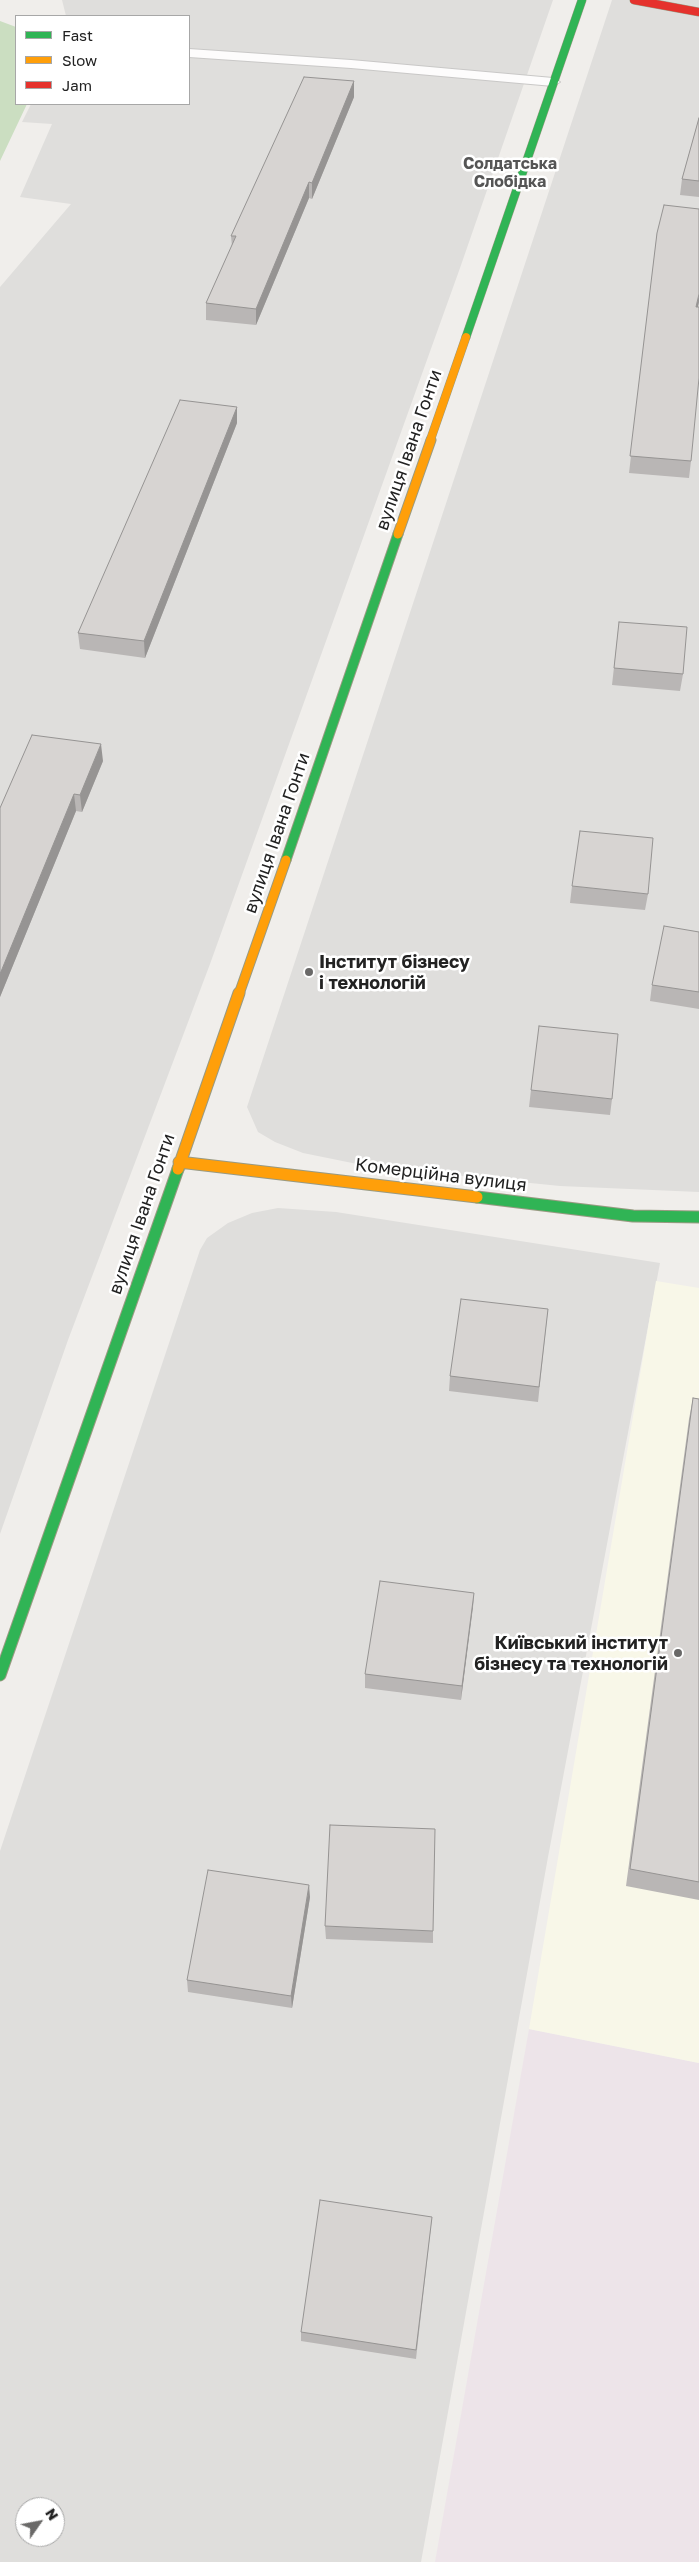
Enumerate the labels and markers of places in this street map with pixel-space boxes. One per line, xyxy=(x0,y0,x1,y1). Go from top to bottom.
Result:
place label: Інститут бізнесу і технологій xyxy=(319,951,470,994)
marker: Інститут бізнесу і технологій xyxy=(303,966,315,978)
place label: Київський інститут бізнесу та технологій xyxy=(474,1632,668,1675)
marker: Київський інститут бізнесу та технологій xyxy=(672,1647,684,1659)

